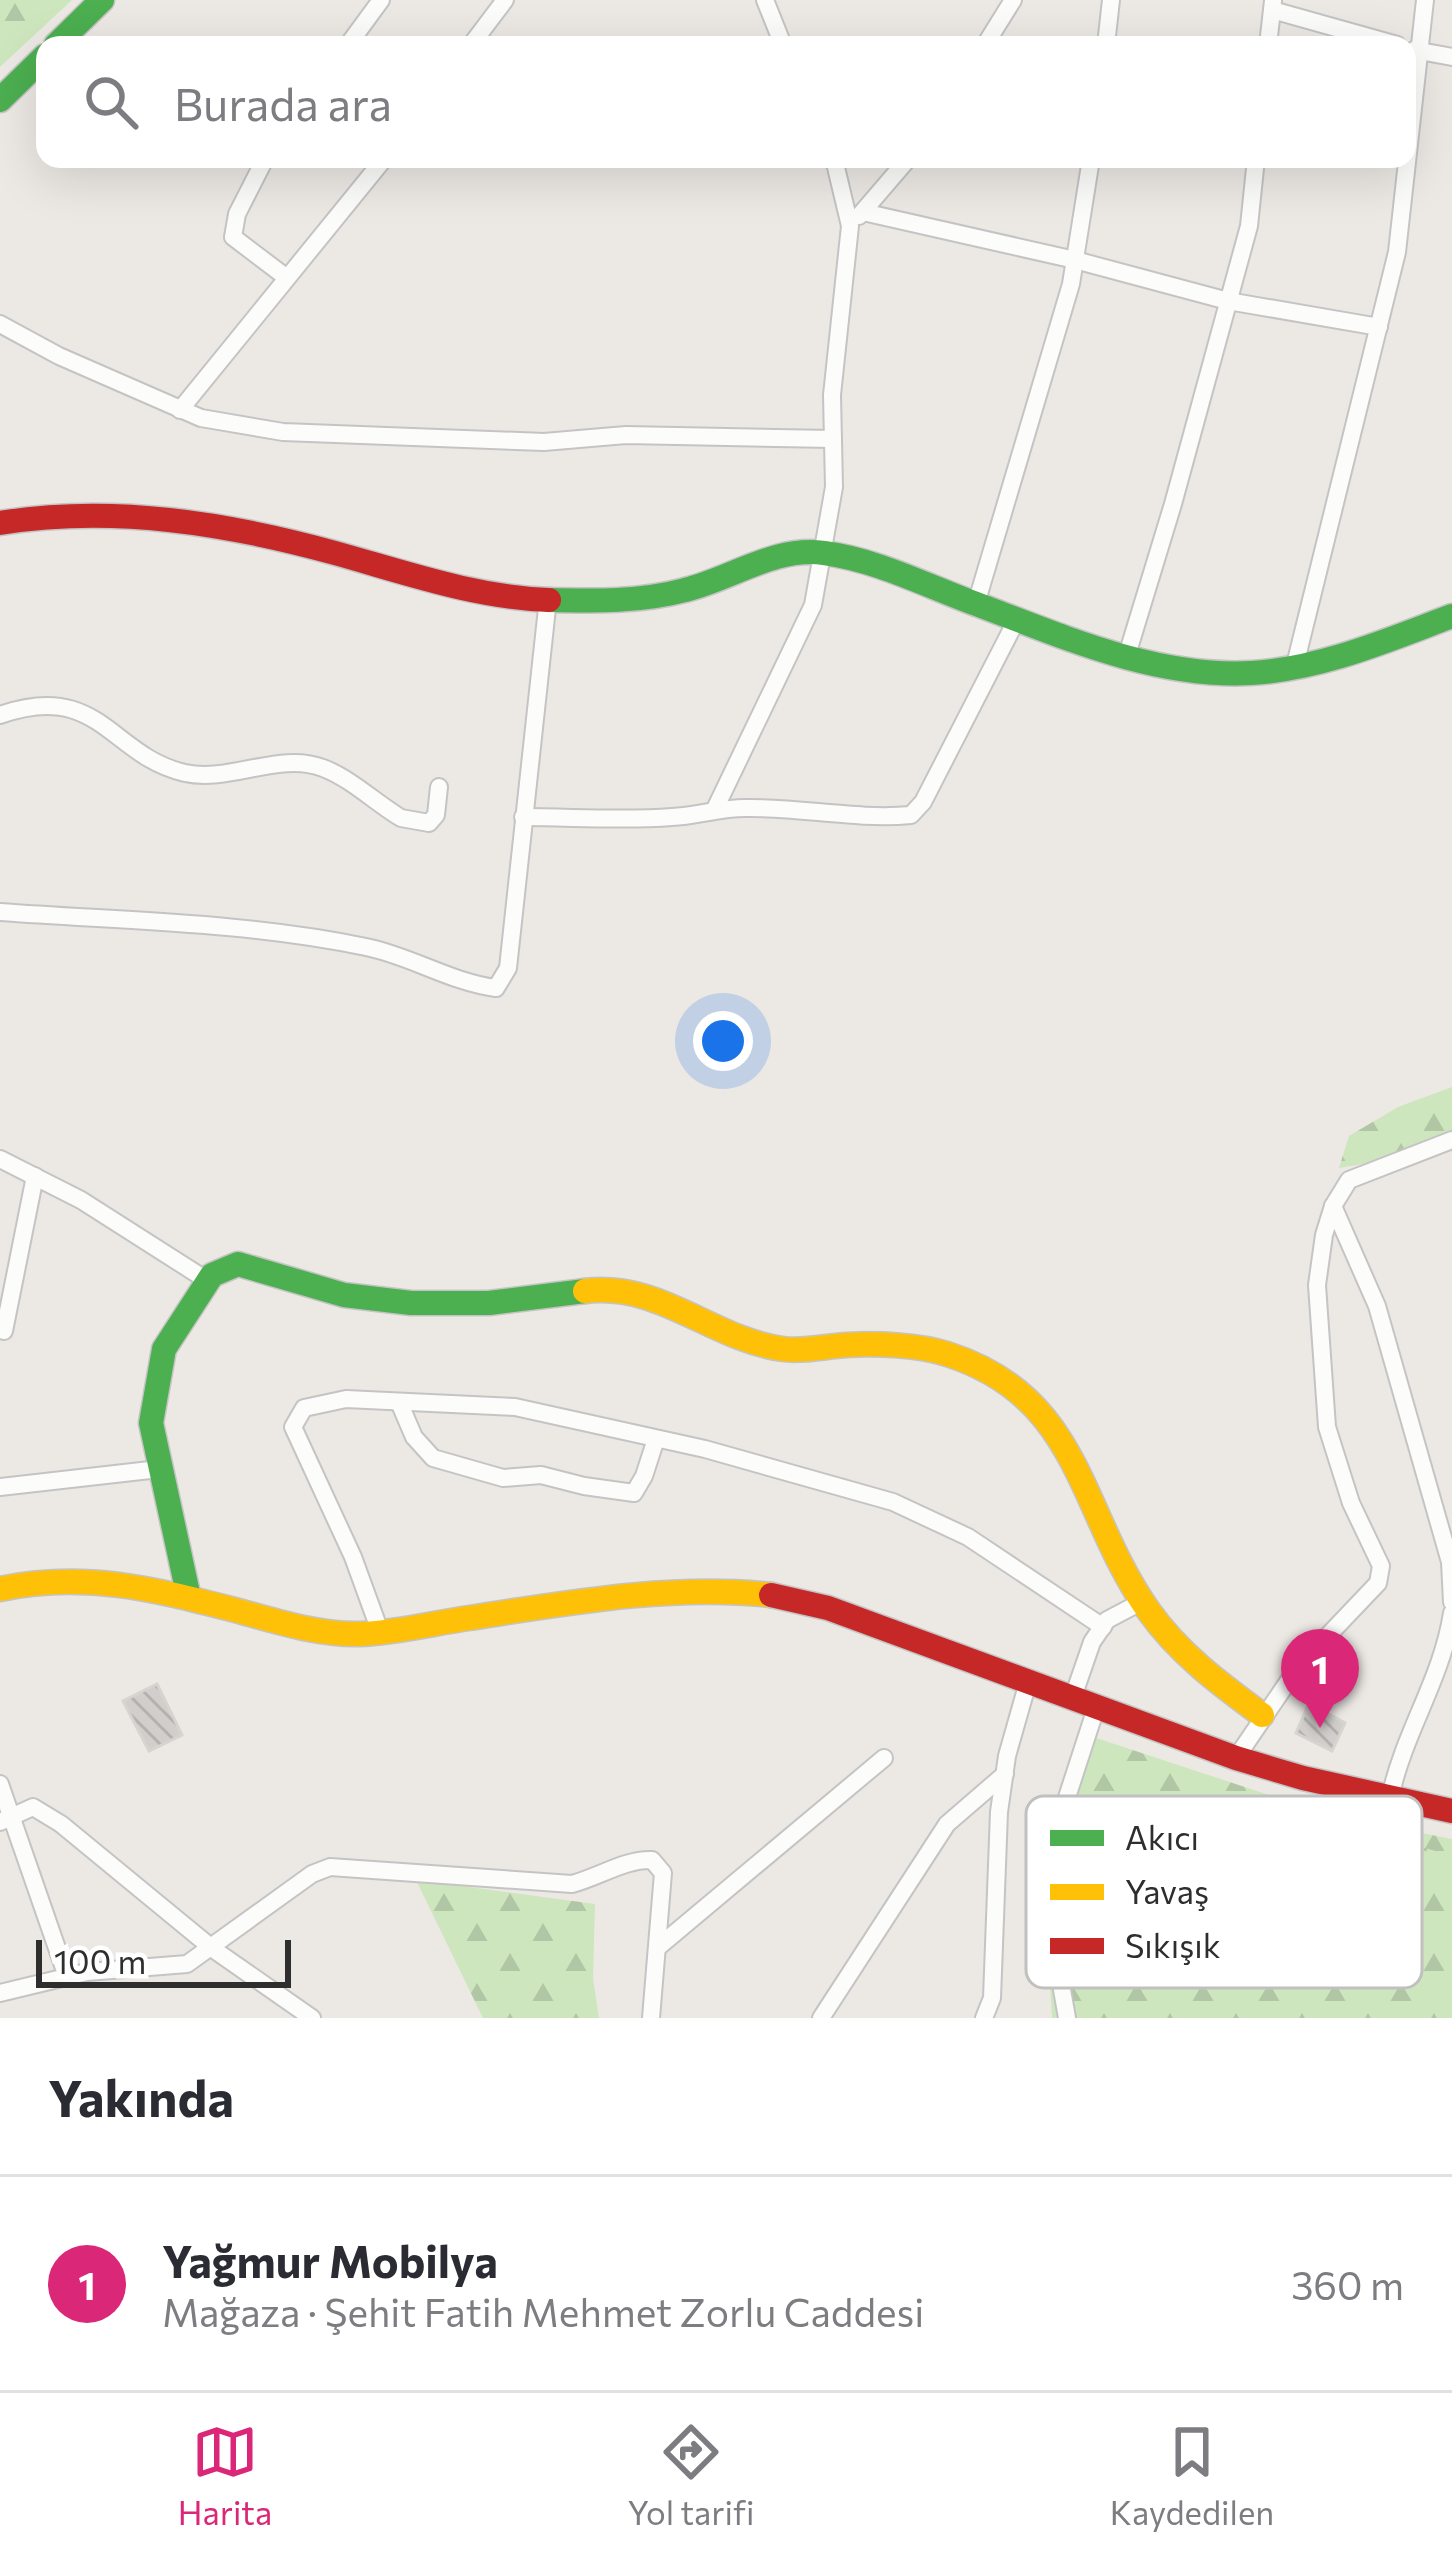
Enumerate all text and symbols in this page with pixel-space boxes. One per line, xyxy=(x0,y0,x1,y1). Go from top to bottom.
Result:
search box xyxy=(36,36,1416,168)
icon: search xyxy=(78,69,144,135)
text: Burada ara xyxy=(174,75,392,130)
your location xyxy=(693,1011,753,1071)
pin: 1 xyxy=(1281,1629,1359,1728)
legend xyxy=(1026,1796,1422,1988)
text: Akıcı xyxy=(1125,1816,1199,1857)
text: Yavaş xyxy=(1125,1870,1209,1911)
text: Sıkışık xyxy=(1125,1924,1221,1965)
scale bar xyxy=(36,1934,291,1987)
text: 100 m xyxy=(54,1940,146,1981)
text: Yakında xyxy=(48,2065,234,2128)
text: Yağmur Mobilya xyxy=(162,2232,498,2287)
text: 1 xyxy=(78,2260,96,2308)
text: 360 m xyxy=(1291,2260,1404,2308)
text: Mağaza · Şehit Fatih Mehmet Zorlu Caddesi xyxy=(162,2287,924,2335)
tab: Harita xyxy=(178,2419,272,2532)
tab: Yol tarifi xyxy=(628,2419,754,2532)
tab: Kaydedilen xyxy=(1110,2419,1274,2532)

